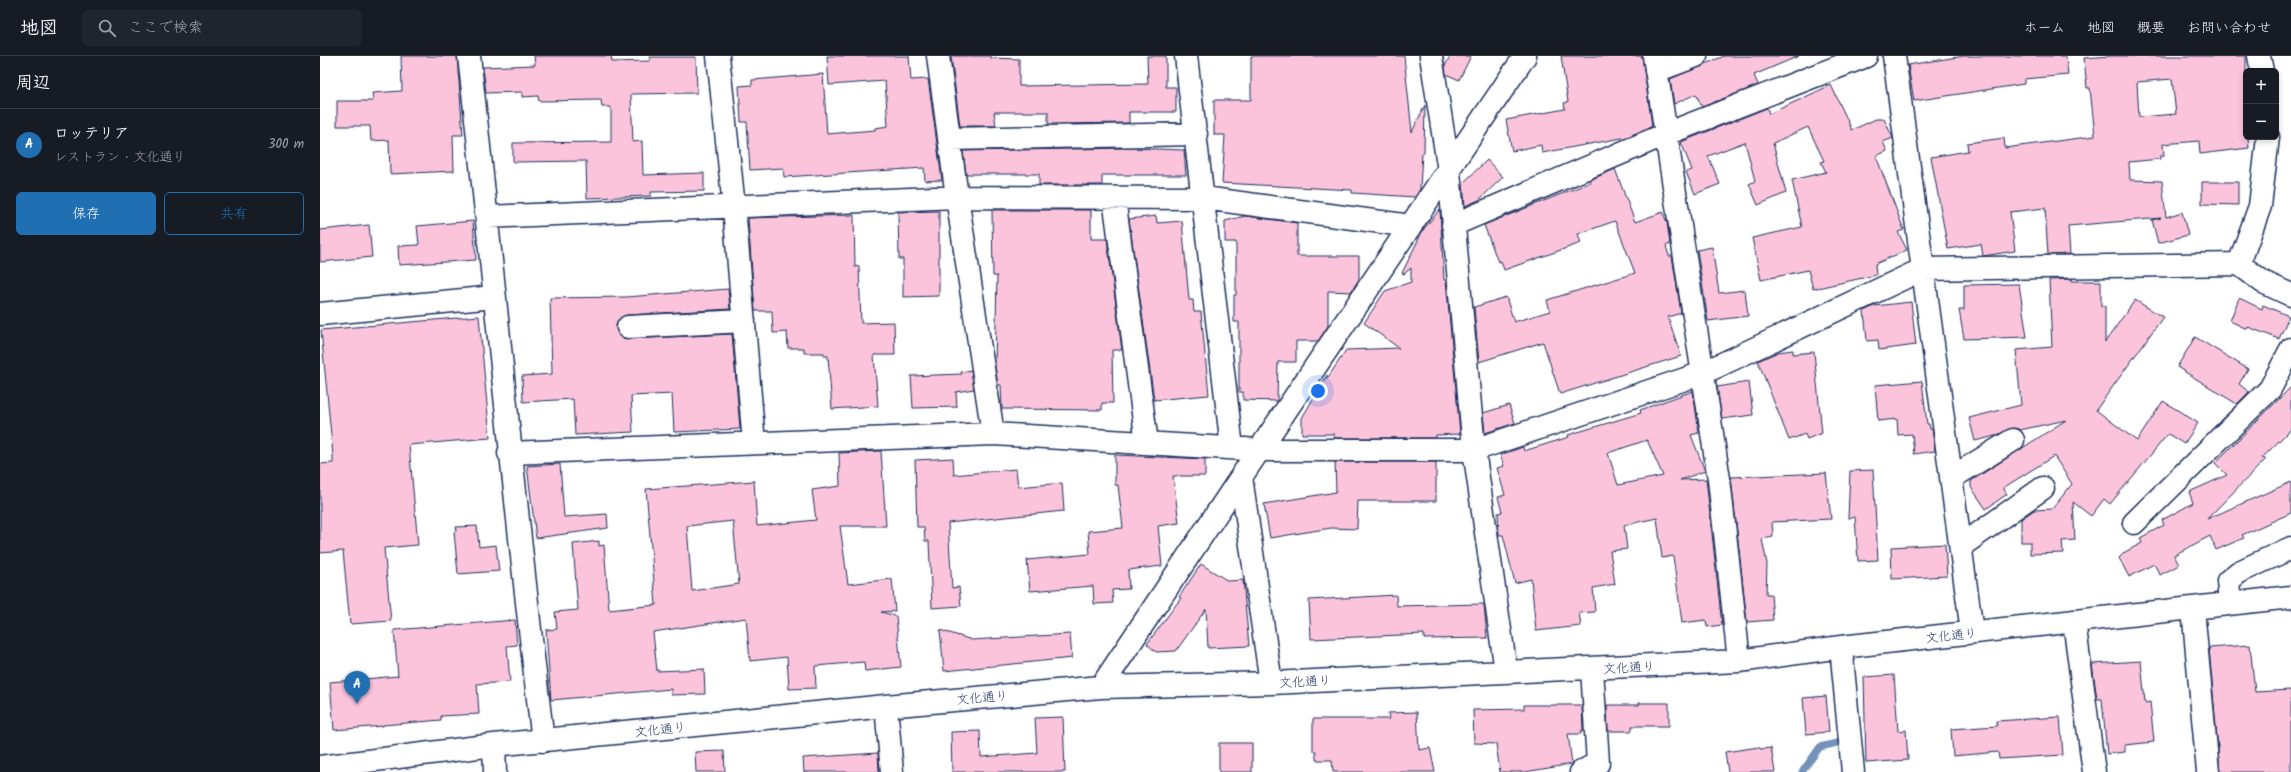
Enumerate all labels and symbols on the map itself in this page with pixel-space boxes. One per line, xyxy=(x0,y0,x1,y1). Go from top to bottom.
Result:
your location xyxy=(1308,381,1328,401)
street label: 文化通り xyxy=(1924,623,1978,650)
street label: 文化通り xyxy=(1603,657,1656,680)
pin: A xyxy=(344,671,370,704)
street label: 文化通り xyxy=(1279,671,1332,694)
street label: 文化通り xyxy=(955,686,1009,711)
street label: 文化通り xyxy=(633,717,687,744)

